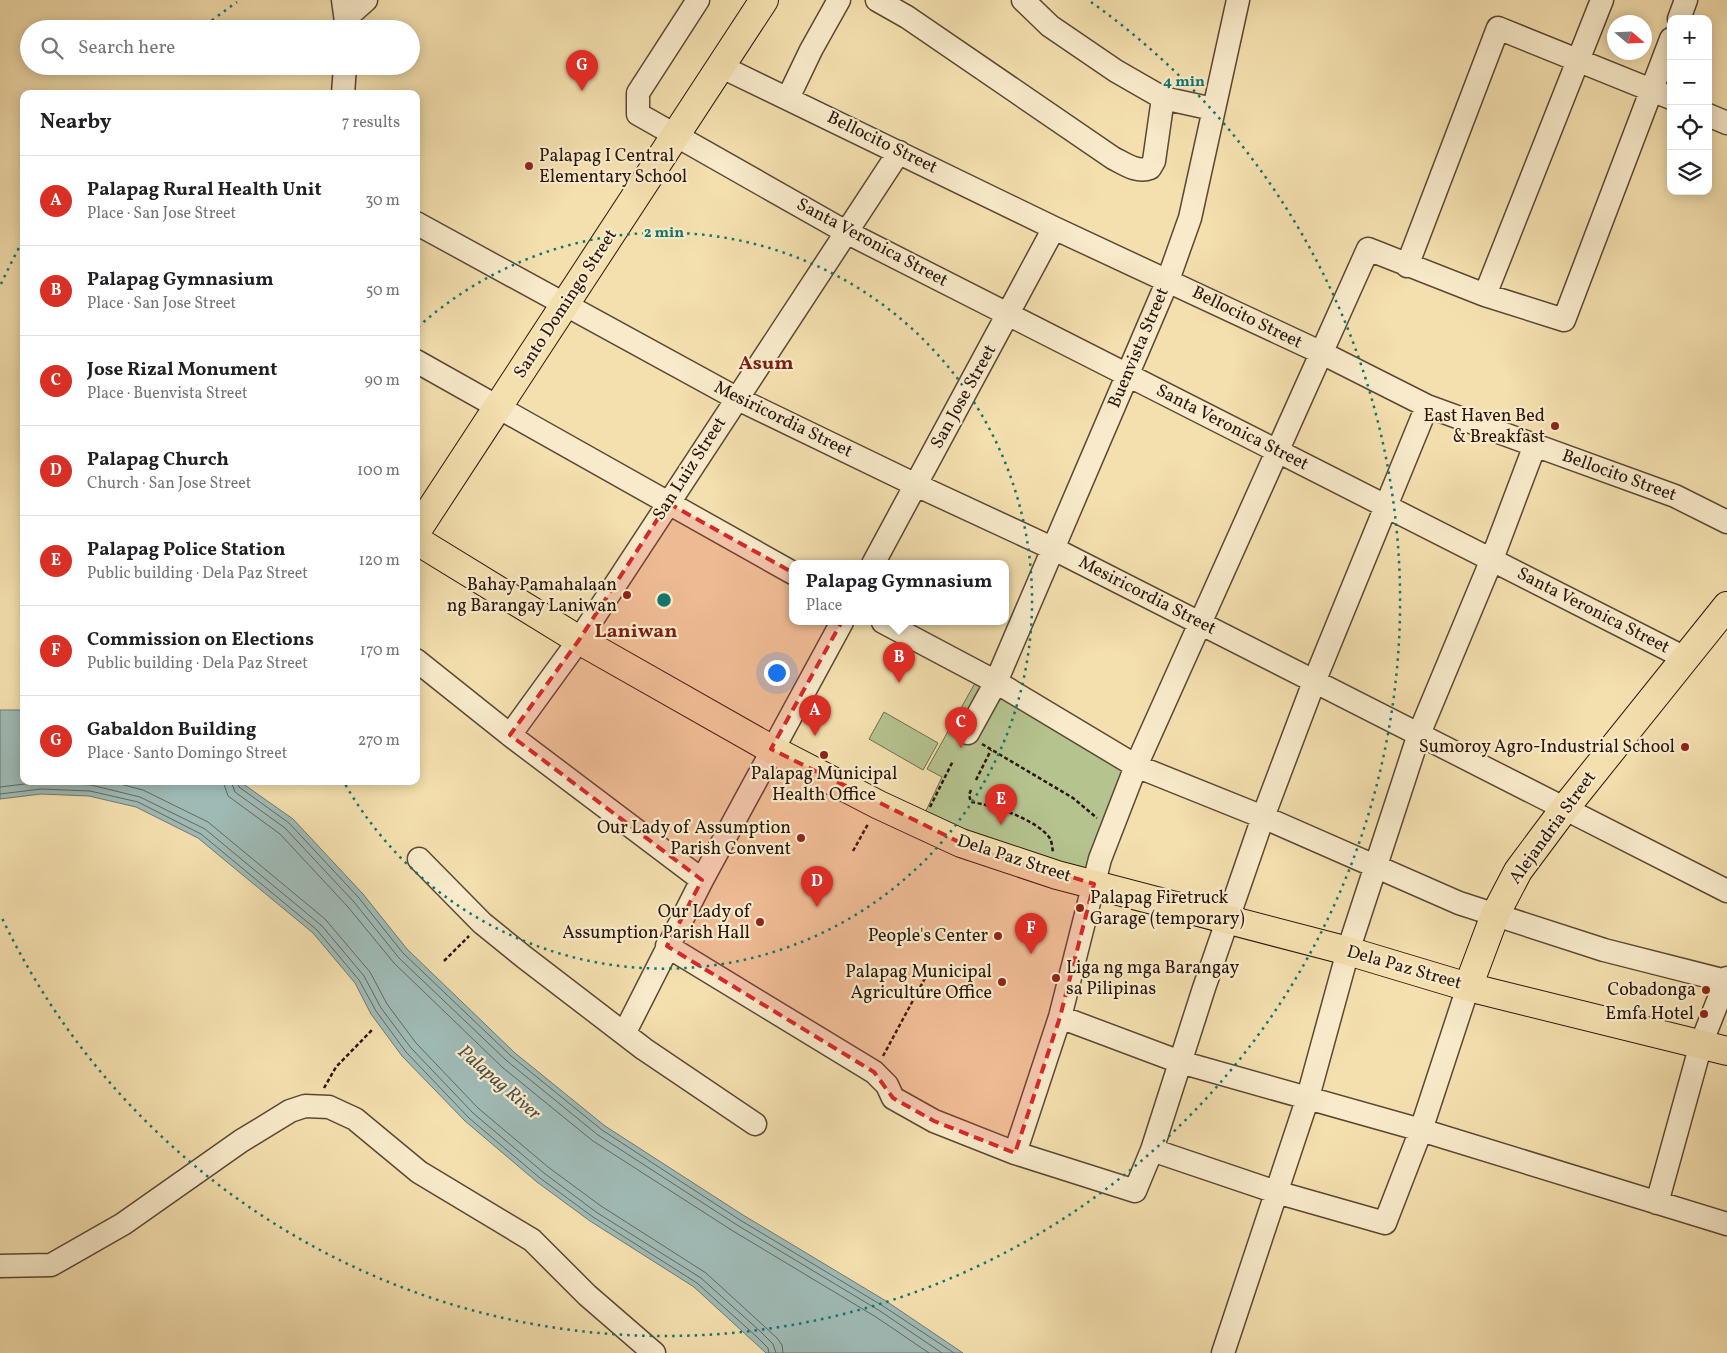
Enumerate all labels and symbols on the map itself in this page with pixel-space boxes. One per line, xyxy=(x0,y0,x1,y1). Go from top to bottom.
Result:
north arrow xyxy=(1607,15,1652,60)
pin: G xyxy=(566,50,598,91)
text: 4 min xyxy=(1163,72,1205,93)
street label: Bellocito Street xyxy=(823,105,941,181)
place label: Palapag I Central Elementary School xyxy=(539,144,687,190)
marker: Palapag I Central Elementary School xyxy=(523,160,535,172)
street label: Santa Veronica Street xyxy=(792,192,952,294)
text: 2 min xyxy=(644,223,684,244)
street label: Santo Domingo Street xyxy=(508,225,624,383)
street label: Bellocito Street xyxy=(1188,280,1306,356)
street label: Buenvista Street xyxy=(1102,284,1176,412)
street label: San Jose Street xyxy=(925,340,1003,454)
district label: Asum xyxy=(739,350,794,378)
street label: Mesiricordia Street xyxy=(709,376,857,464)
street label: Santa Veronica Street xyxy=(1151,379,1313,477)
place label: East Haven Bed & Breakfast xyxy=(1424,404,1545,450)
street label: San Luiz Street xyxy=(647,412,733,526)
marker: East Haven Bed & Breakfast xyxy=(1549,420,1561,432)
street label: Bellocito Street xyxy=(1558,444,1680,508)
street label: Mesiricordia Street xyxy=(1074,550,1220,642)
street label: Santa Veronica Street xyxy=(1512,562,1674,660)
place label: Bahay Pamahalaan ng Barangay Laniwan xyxy=(447,573,617,619)
marker: Bahay Pamahalaan ng Barangay Laniwan xyxy=(621,589,633,601)
centre of rings xyxy=(655,591,673,609)
district label: Laniwan xyxy=(595,618,677,646)
pin: B xyxy=(883,642,915,683)
your location xyxy=(764,660,790,686)
pin: A xyxy=(799,695,831,736)
pin: C xyxy=(945,707,977,748)
place label: Sumoroy Agro-Industrial School xyxy=(1419,735,1675,760)
marker: Sumoroy Agro-Industrial School xyxy=(1679,741,1691,753)
marker: Palapag Municipal Health Office xyxy=(818,749,830,761)
place label: Palapag Municipal Health Office xyxy=(751,762,897,808)
street label: Alejandria Street xyxy=(1503,766,1603,890)
pin: E xyxy=(985,784,1017,825)
place label: Our Lady of Assumption Parish Convent xyxy=(597,816,791,862)
street label: Dela Paz Street xyxy=(954,829,1074,889)
marker: Our Lady of Assumption Parish Convent xyxy=(795,832,807,844)
pin: D xyxy=(801,866,833,907)
place label: Palapag Firetruck Garage (temporary) xyxy=(1090,886,1245,932)
place label: Our Lady of Assumption Parish Hall xyxy=(562,900,752,946)
marker: Palapag Firetruck Garage (temporary) xyxy=(1074,902,1086,914)
pin: F xyxy=(1015,913,1047,954)
marker: Our Lady of Assumption Parish Hall xyxy=(754,916,766,928)
place label: People's Center xyxy=(868,924,988,949)
marker: People's Center xyxy=(992,930,1004,942)
street label: Dela Paz Street xyxy=(1343,940,1465,996)
place label: Liga ng mga Barangay sa Pilipinas xyxy=(1066,956,1240,1002)
place label: Palapag Municipal Agriculture Office xyxy=(845,960,992,1006)
marker: Liga ng mga Barangay sa Pilipinas xyxy=(1050,972,1062,984)
marker: Palapag Municipal Agriculture Office xyxy=(996,976,1008,988)
place label: Cobadonga xyxy=(1607,978,1696,1003)
marker: Cobadonga xyxy=(1700,984,1712,996)
place label: Emfa Hotel xyxy=(1605,1002,1694,1027)
marker: Emfa Hotel xyxy=(1698,1008,1710,1020)
water label: Palapag River xyxy=(452,1040,547,1127)

